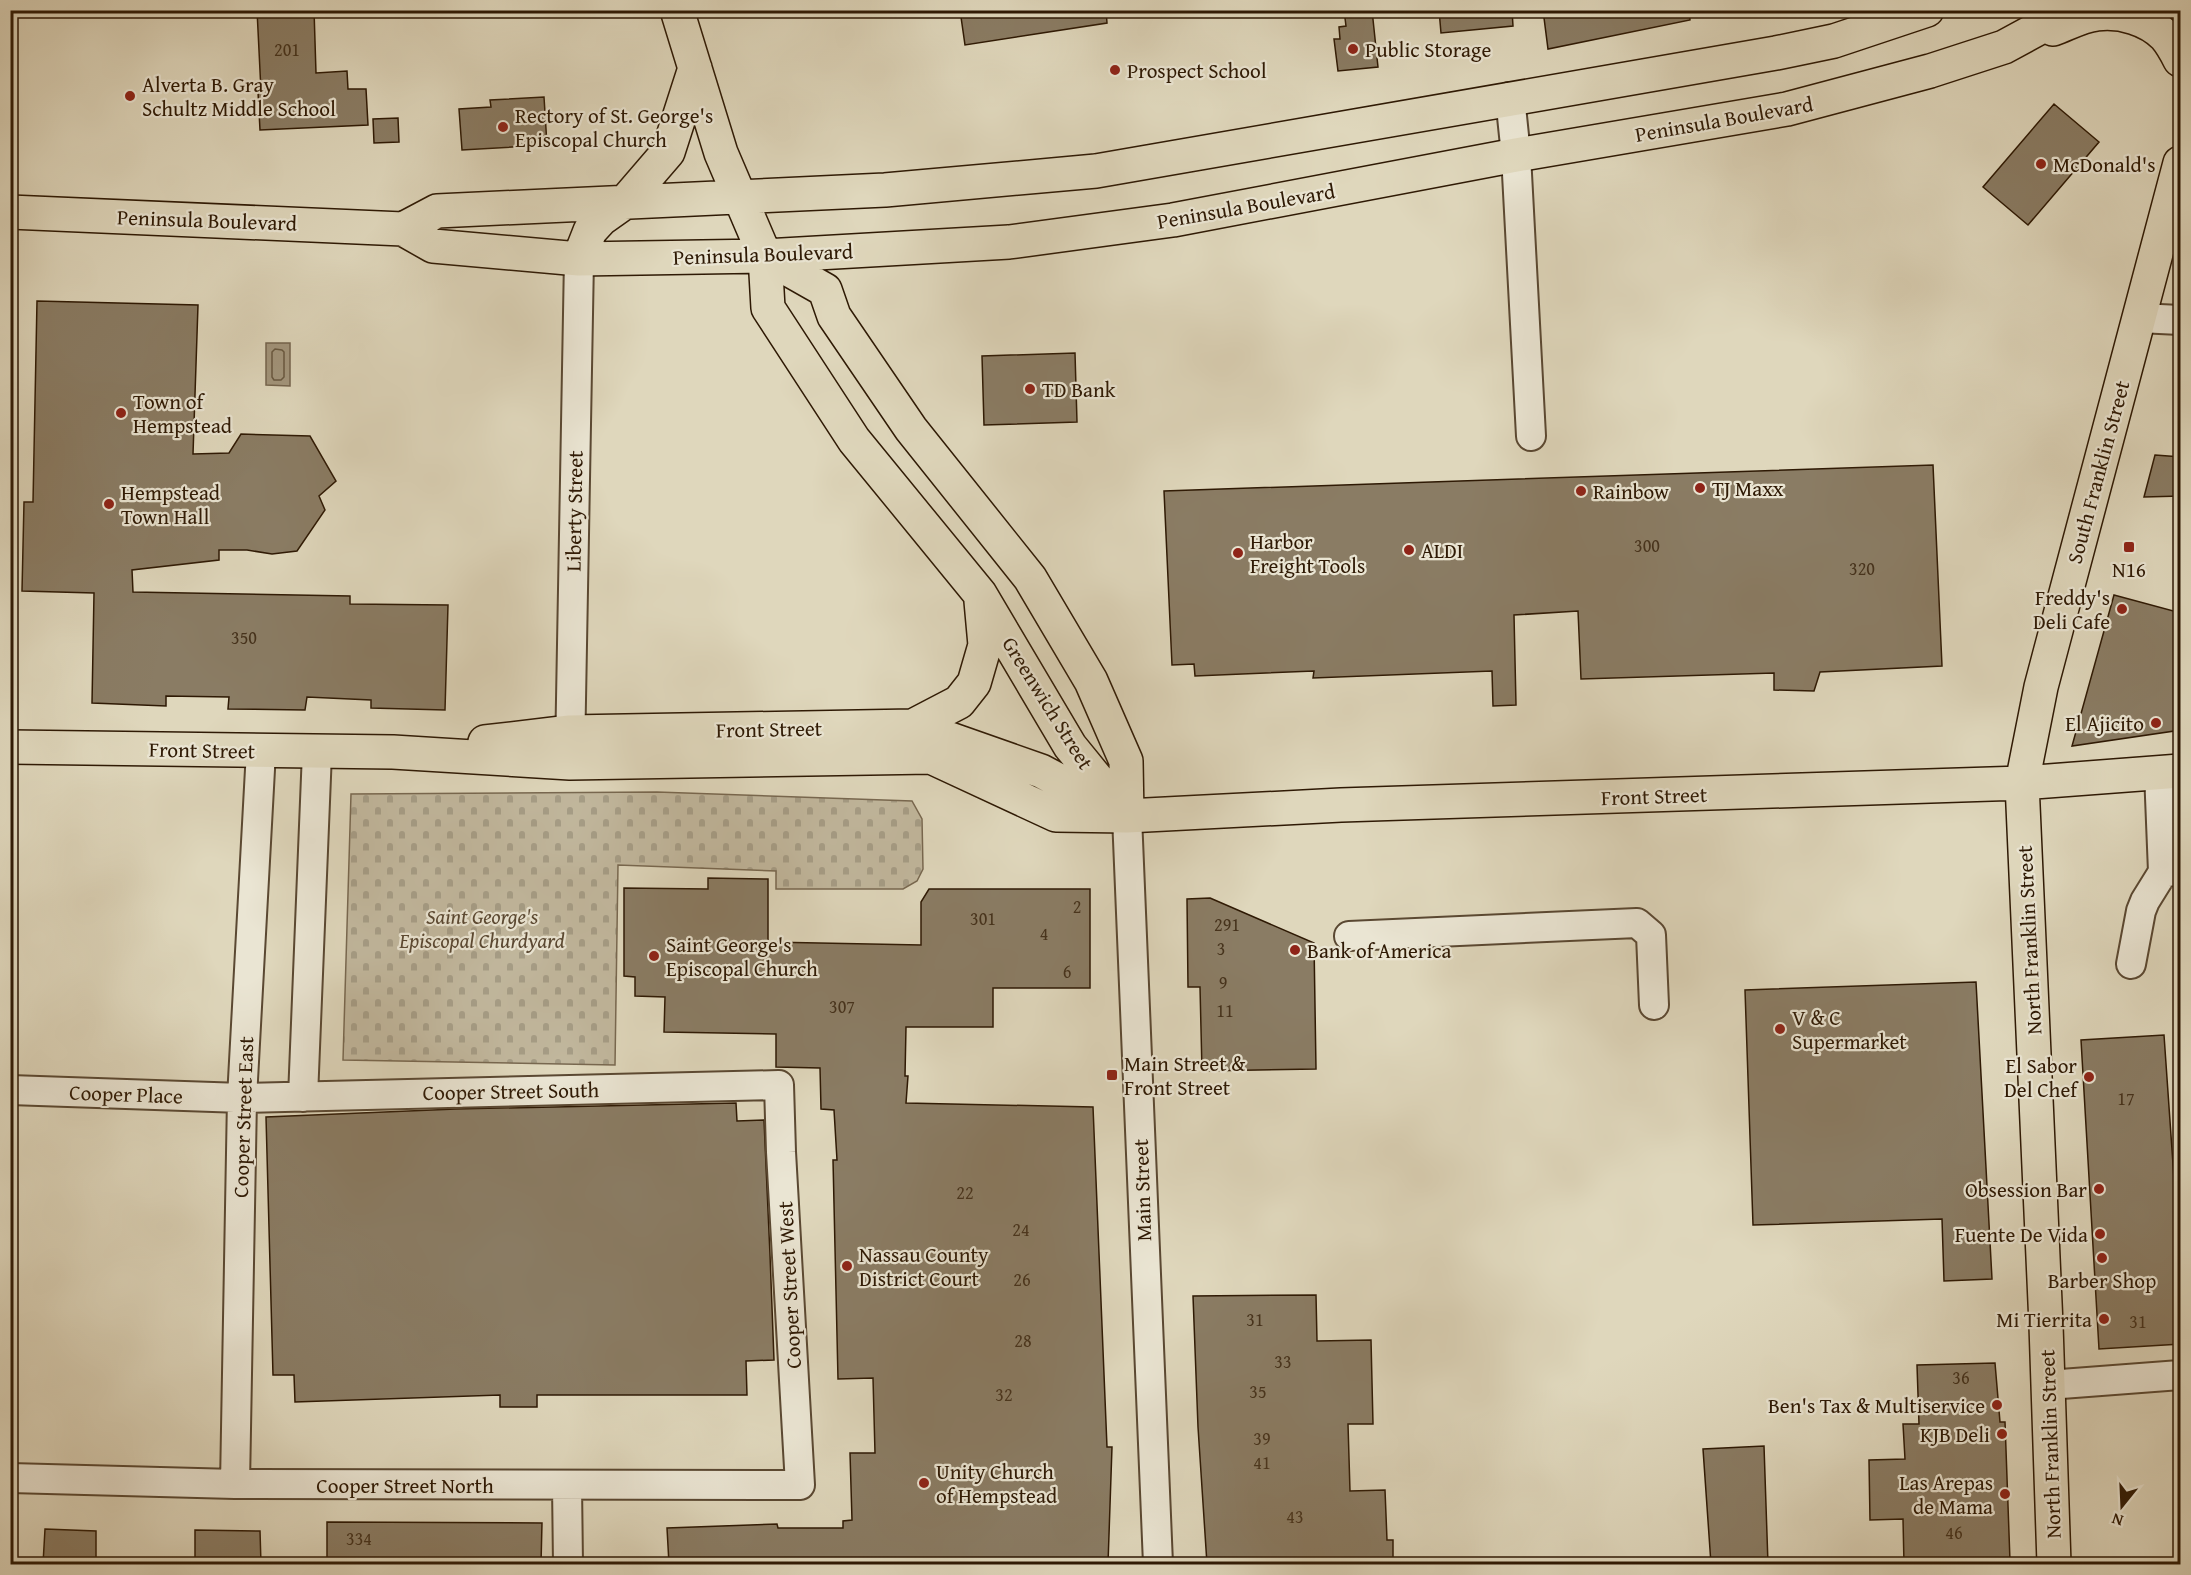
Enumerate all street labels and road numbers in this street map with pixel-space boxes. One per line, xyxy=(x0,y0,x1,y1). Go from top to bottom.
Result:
street label: Peninsula Boulevard xyxy=(1633,88,1816,150)
street label: Peninsula Boulevard xyxy=(1155,175,1338,237)
street label: Peninsula Boulevard xyxy=(116,201,298,239)
street label: Peninsula Boulevard xyxy=(672,235,854,273)
street label: South Franklin Street xyxy=(2059,376,2138,567)
street label: Liberty Street xyxy=(557,450,591,572)
street label: Greenwich Street xyxy=(995,631,1102,776)
street label: Front Street xyxy=(716,713,823,745)
street label: Front Street xyxy=(149,734,256,766)
street label: Front Street xyxy=(1600,779,1708,813)
street label: North Franklin Street xyxy=(2009,844,2049,1035)
street label: Cooper Street East xyxy=(225,1035,261,1198)
street label: Cooper Street South xyxy=(422,1074,600,1108)
street label: Cooper Place xyxy=(69,1077,183,1111)
street label: Main Street xyxy=(1125,1138,1159,1242)
street label: Cooper Street West xyxy=(769,1200,809,1370)
street label: North Franklin Street xyxy=(2031,1348,2069,1539)
street label: Cooper Street North xyxy=(316,1470,494,1501)

